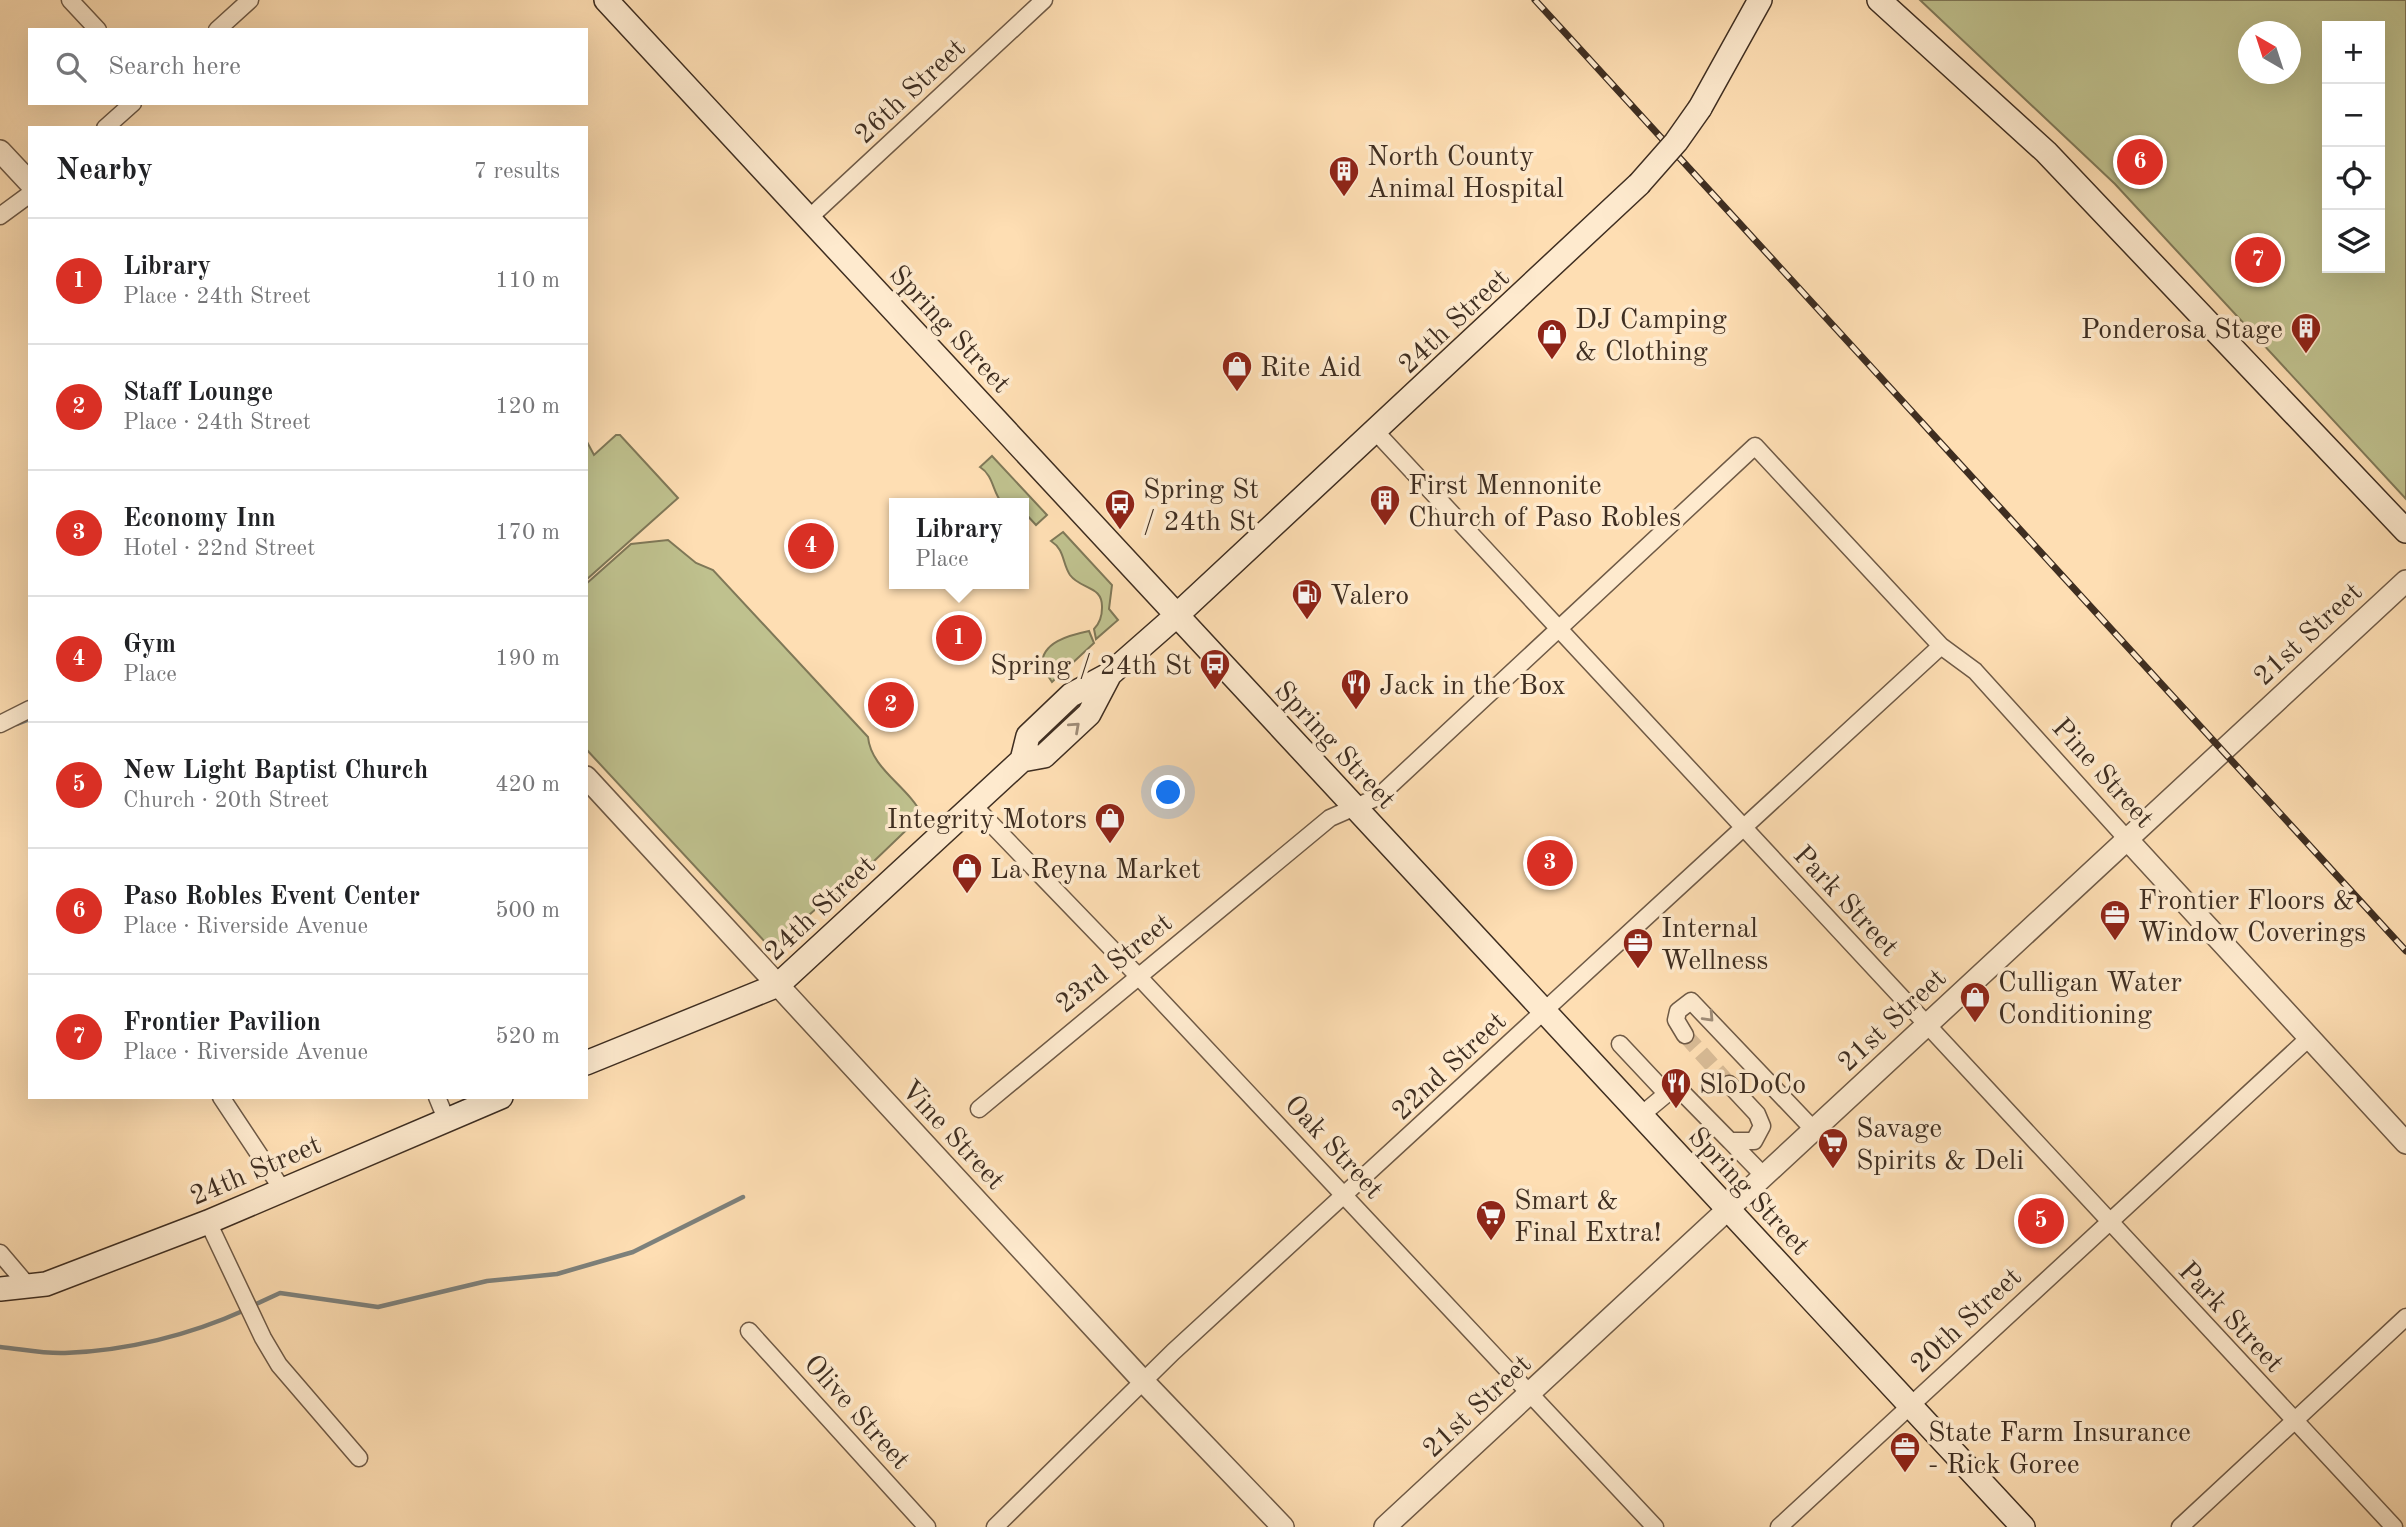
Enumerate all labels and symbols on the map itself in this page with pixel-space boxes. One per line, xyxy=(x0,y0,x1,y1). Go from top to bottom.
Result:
north arrow xyxy=(2238,21,2301,84)
street label: 26th Street xyxy=(850,34,972,150)
pin: 6 xyxy=(2117,136,2163,188)
place label: North County Animal Hospital xyxy=(1367,144,1564,204)
building icon: North County Animal Hospital xyxy=(1327,154,1361,198)
pin: 7 xyxy=(2235,234,2281,286)
street label: Spring Street xyxy=(883,261,1015,399)
street label: 24th Street xyxy=(1394,264,1516,380)
place label: DJ Camping & Clothing xyxy=(1575,307,1727,367)
building icon: Ponderosa Stage xyxy=(2289,311,2323,355)
shop icon: DJ Camping & Clothing xyxy=(1535,317,1569,361)
place label: Ponderosa Stage xyxy=(2081,317,2283,345)
shop icon: Rite Aid xyxy=(1220,349,1254,393)
place label: Rite Aid xyxy=(1260,355,1362,383)
place label: First Mennonite Church of Paso Robles xyxy=(1408,473,1681,533)
place label: Spring St / 24th St xyxy=(1143,477,1259,537)
building icon: First Mennonite Church of Paso Robles xyxy=(1368,483,1402,527)
bus stop icon: Spring St / 24th St xyxy=(1103,487,1137,531)
pin: 4 xyxy=(788,520,834,572)
fuel station icon: Valero xyxy=(1290,577,1324,621)
street label: 21st Street xyxy=(2250,578,2369,692)
place label: Valero xyxy=(1330,583,1409,611)
pin: 1 xyxy=(936,612,982,664)
bus stop icon: Spring / 24th St xyxy=(1198,647,1232,691)
place label: Spring / 24th St xyxy=(990,653,1192,681)
restaurant icon: Jack in the Box xyxy=(1339,667,1373,711)
place label: Jack in the Box xyxy=(1379,673,1566,701)
street label: Spring Street xyxy=(1268,677,1400,815)
pin: 2 xyxy=(868,679,914,731)
street label: Pine Street xyxy=(2046,714,2158,834)
one-way arrow xyxy=(1067,723,1080,735)
your location xyxy=(1151,775,1185,809)
shop icon: Integrity Motors xyxy=(1093,801,1127,845)
place label: Integrity Motors xyxy=(887,807,1087,835)
pin: 3 xyxy=(1527,837,1573,889)
street label: Park Street xyxy=(1787,841,1903,963)
street label: 24th Street xyxy=(760,851,882,967)
shop icon: La Reyna Market xyxy=(950,851,984,895)
place label: La Reyna Market xyxy=(990,857,1201,885)
place label: Frontier Floors & Window Coverings xyxy=(2138,888,2366,948)
office icon: Frontier Floors & Window Coverings xyxy=(2098,898,2132,942)
street label: 23rd Street xyxy=(1051,909,1178,1019)
place label: Internal Wellness xyxy=(1661,916,1769,976)
office icon: Internal Wellness xyxy=(1621,926,1655,970)
street label: 21st Street xyxy=(1834,964,1953,1078)
place label: Culligan Water Conditioning xyxy=(1998,970,2182,1030)
shop icon: Culligan Water Conditioning xyxy=(1958,980,1992,1024)
street label: 22nd Street xyxy=(1388,1008,1512,1127)
one-way arrow xyxy=(1701,1009,1713,1022)
restaurant icon: SloDoCo xyxy=(1659,1066,1693,1110)
place label: SloDoCo xyxy=(1699,1072,1806,1100)
street label: Vine Street xyxy=(895,1076,1009,1196)
street label: Oak Street xyxy=(1278,1091,1387,1205)
place label: Savage Spirits & Deli xyxy=(1856,1116,2024,1176)
street label: Spring Street xyxy=(1682,1123,1814,1261)
supermarket icon: Savage Spirits & Deli xyxy=(1816,1126,1850,1170)
street label: 24th Street xyxy=(186,1132,326,1212)
place label: Smart & Final Extra! xyxy=(1514,1188,1662,1248)
pin: 5 xyxy=(2018,1195,2064,1247)
supermarket icon: Smart & Final Extra! xyxy=(1474,1198,1508,1242)
street label: Park Street xyxy=(2172,1257,2288,1379)
street label: 20th Street xyxy=(1906,1263,2028,1379)
street label: Olive Street xyxy=(797,1350,914,1476)
street label: 21st Street xyxy=(1419,1350,1538,1464)
place label: State Farm Insurance - Rick Goree xyxy=(1928,1420,2191,1480)
office icon: State Farm Insurance - Rick Goree xyxy=(1888,1430,1922,1474)

